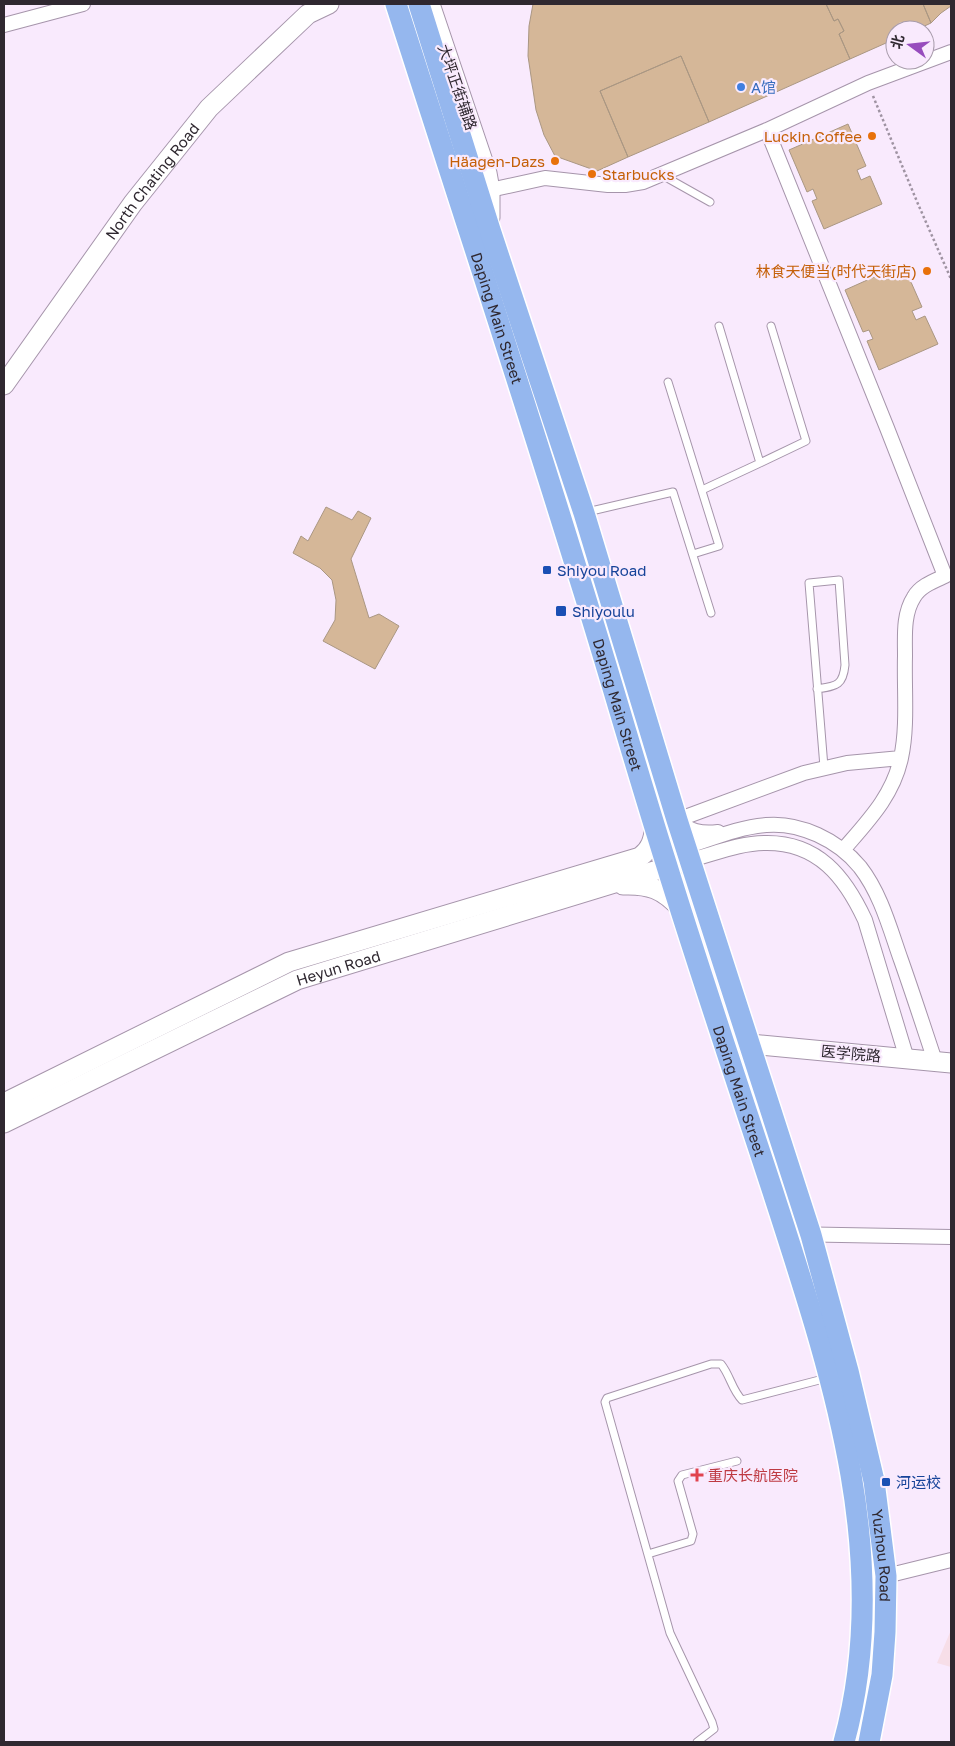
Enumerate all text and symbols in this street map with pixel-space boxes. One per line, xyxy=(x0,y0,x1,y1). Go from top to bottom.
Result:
north arrow xyxy=(885,20,935,70)
text: 北 xyxy=(887,33,907,50)
street label: 大坪正街辅路 xyxy=(435,42,481,132)
place label: A馆 xyxy=(751,78,776,96)
marker: A馆 xyxy=(735,81,747,93)
street label: North Chating Road xyxy=(101,119,203,243)
place label: Luckin Coffee xyxy=(764,127,862,145)
marker: Luckin Coffee xyxy=(866,130,878,142)
place label: Häagen-Dazs xyxy=(449,152,545,170)
marker: Häagen-Dazs xyxy=(549,155,561,167)
place label: Starbucks xyxy=(602,165,675,183)
marker: Starbucks xyxy=(586,168,598,180)
street label: Daping Main Street xyxy=(468,250,527,386)
place label: 林食天便当(时代天街店) xyxy=(756,262,917,280)
marker: 林食天便当(时代天街店) xyxy=(921,265,933,277)
place label: Shiyou Road xyxy=(557,561,647,579)
marker: Shiyou Road xyxy=(541,564,553,576)
place label: Shiyoulu xyxy=(572,602,635,620)
marker: Shiyoulu xyxy=(554,604,568,618)
street label: Daping Main Street xyxy=(590,636,646,773)
street label: Heyun Road xyxy=(294,946,382,989)
street label: Daping Main Street xyxy=(710,1023,770,1159)
street label: 医学院路 xyxy=(820,1041,882,1065)
place label: 重庆长航医院 xyxy=(708,1466,798,1484)
marker: 重庆长航医院 xyxy=(690,1468,704,1482)
place label: 河运校 xyxy=(896,1473,941,1491)
marker: 河运校 xyxy=(880,1476,892,1488)
street label: Yuzhou Road xyxy=(869,1508,895,1602)

